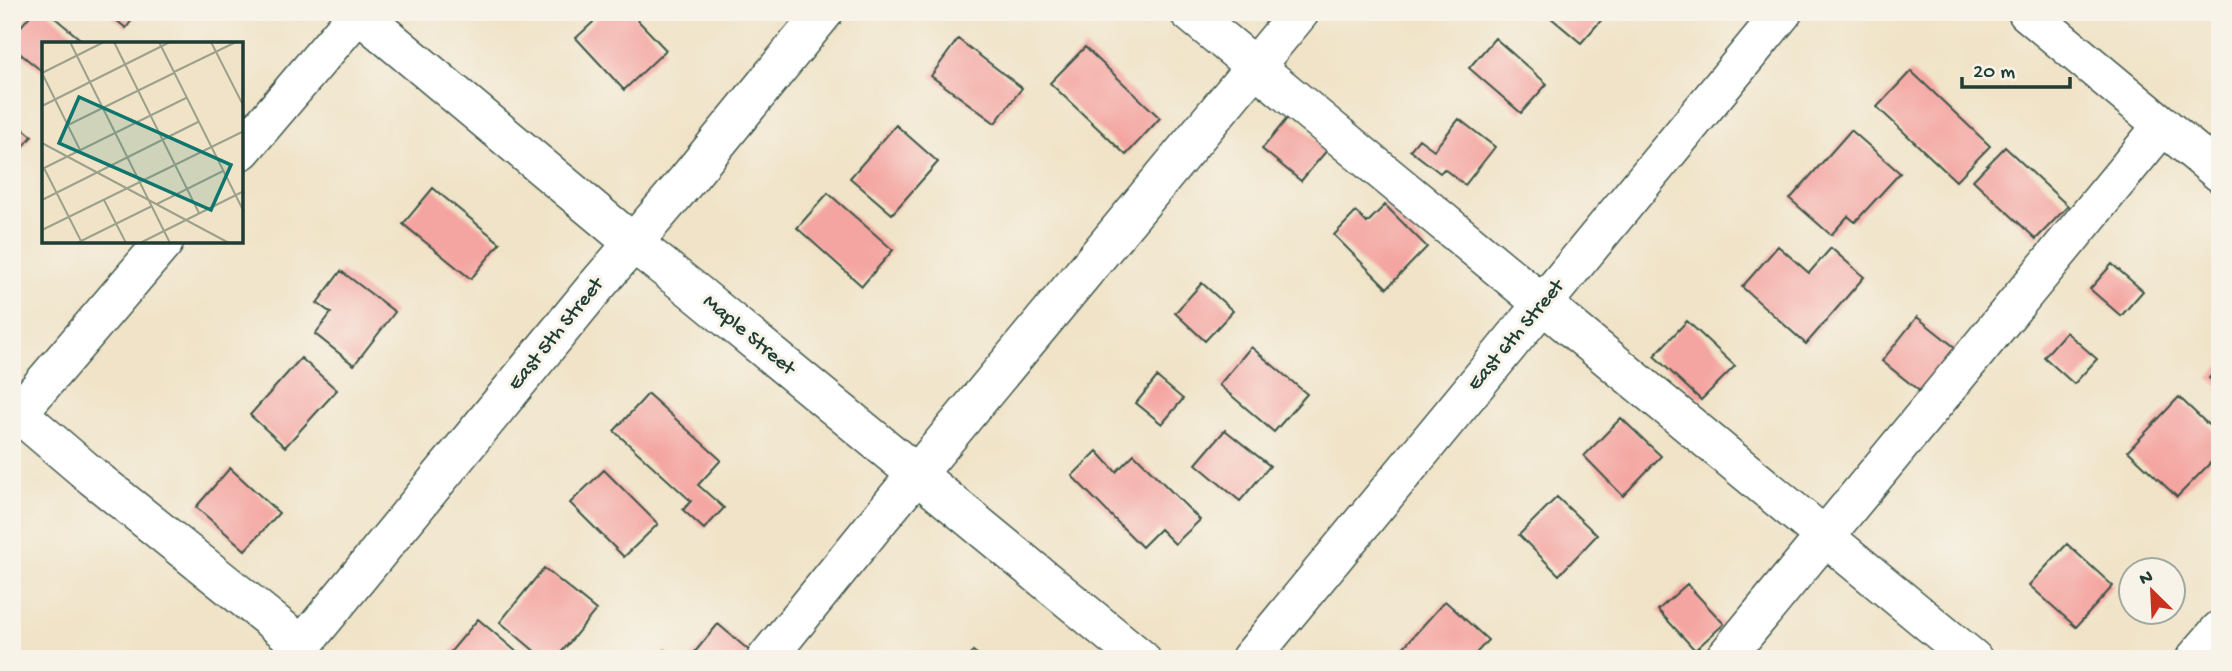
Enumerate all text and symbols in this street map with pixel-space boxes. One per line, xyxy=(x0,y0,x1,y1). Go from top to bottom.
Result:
inset map xyxy=(42,42,243,243)
scale bar xyxy=(1962,46,2071,90)
text: 20 m xyxy=(1973,61,2015,86)
street label: East 5th Street xyxy=(504,272,612,396)
street label: East 6th Street xyxy=(1463,273,1572,397)
street label: Maple Street xyxy=(697,290,801,383)
north arrow xyxy=(2116,556,2186,626)
text: N xyxy=(2136,566,2157,592)

